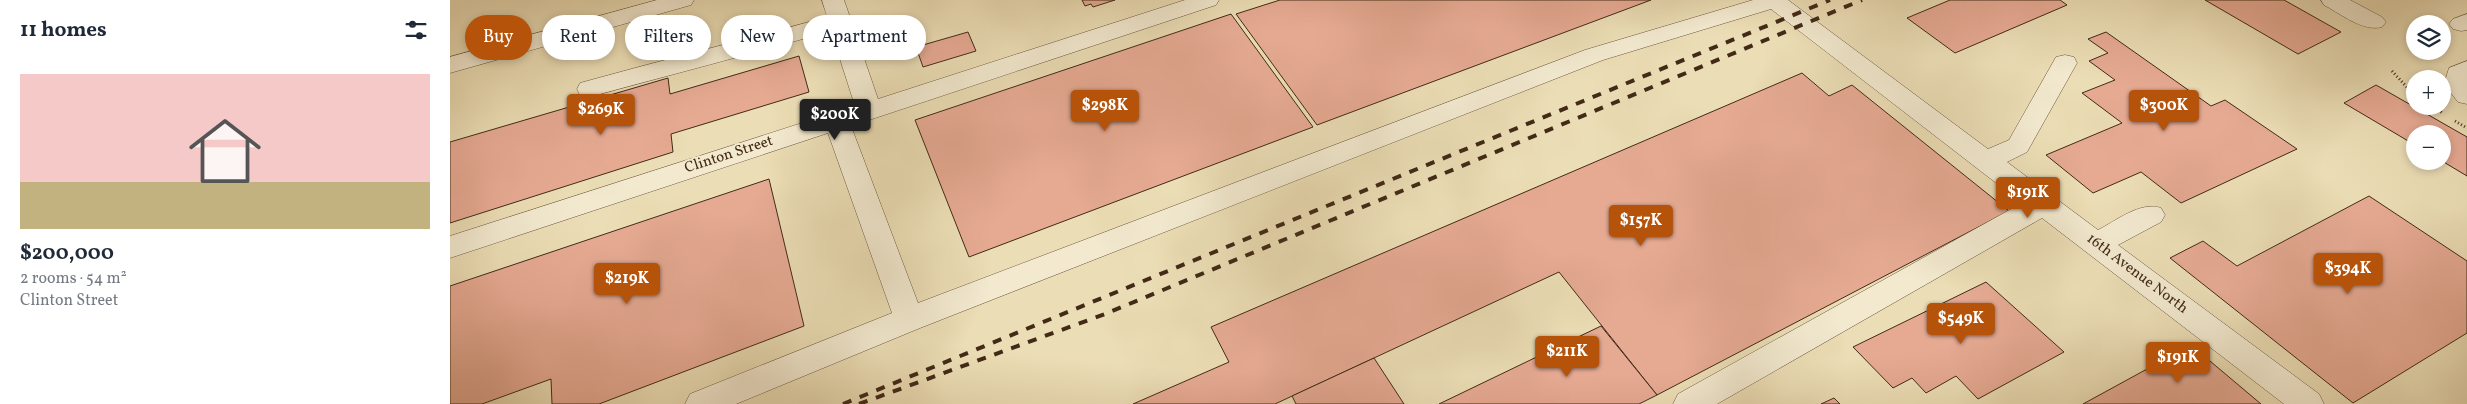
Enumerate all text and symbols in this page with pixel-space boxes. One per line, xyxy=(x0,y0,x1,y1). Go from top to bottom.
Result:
chip: Buy xyxy=(465,15,532,60)
chip: Rent xyxy=(542,15,615,60)
chip: Filters xyxy=(625,15,711,60)
chip: New xyxy=(721,15,793,60)
chip: Apartment xyxy=(803,15,926,60)
map controls xyxy=(2406,15,2451,170)
button: layers xyxy=(2406,15,2451,60)
text: 11 homes xyxy=(20,16,107,45)
icon: filters xyxy=(402,16,430,44)
button: + xyxy=(2406,70,2451,115)
pin: $298K xyxy=(1070,90,1140,132)
pin: $300K xyxy=(2129,90,2199,132)
pin: $269K xyxy=(566,94,636,136)
text: $298K xyxy=(1082,95,1128,117)
text: $300K xyxy=(2140,95,2188,117)
pin: $200K xyxy=(800,98,870,141)
text: $269K xyxy=(578,99,624,121)
text: $200K xyxy=(811,104,859,126)
icon: home xyxy=(180,106,270,196)
button: − xyxy=(2406,125,2451,170)
street label: Clinton Street xyxy=(682,131,776,179)
pin: $191K xyxy=(1993,176,2063,219)
text: $191K xyxy=(2007,182,2049,204)
pin: $157K xyxy=(1606,204,1676,247)
text: $157K xyxy=(1620,210,1662,232)
street label: 16th Avenue North xyxy=(2082,229,2192,319)
text: $200,000 xyxy=(20,239,114,268)
pin: $394K xyxy=(2313,252,2383,295)
text: $394K xyxy=(2325,258,2371,280)
pin: $219K xyxy=(592,262,662,305)
text: 2 rooms · 54 m² xyxy=(20,268,127,290)
text: $219K xyxy=(605,268,649,290)
text: Clinton Street xyxy=(20,290,118,312)
pin: $549K xyxy=(1926,302,1996,345)
text: $549K xyxy=(1938,308,1984,330)
pin: $211K xyxy=(1532,336,1602,378)
text: $211K xyxy=(1546,341,1588,363)
pin: $191K xyxy=(2143,342,2213,384)
text: $191K xyxy=(2157,347,2199,369)

